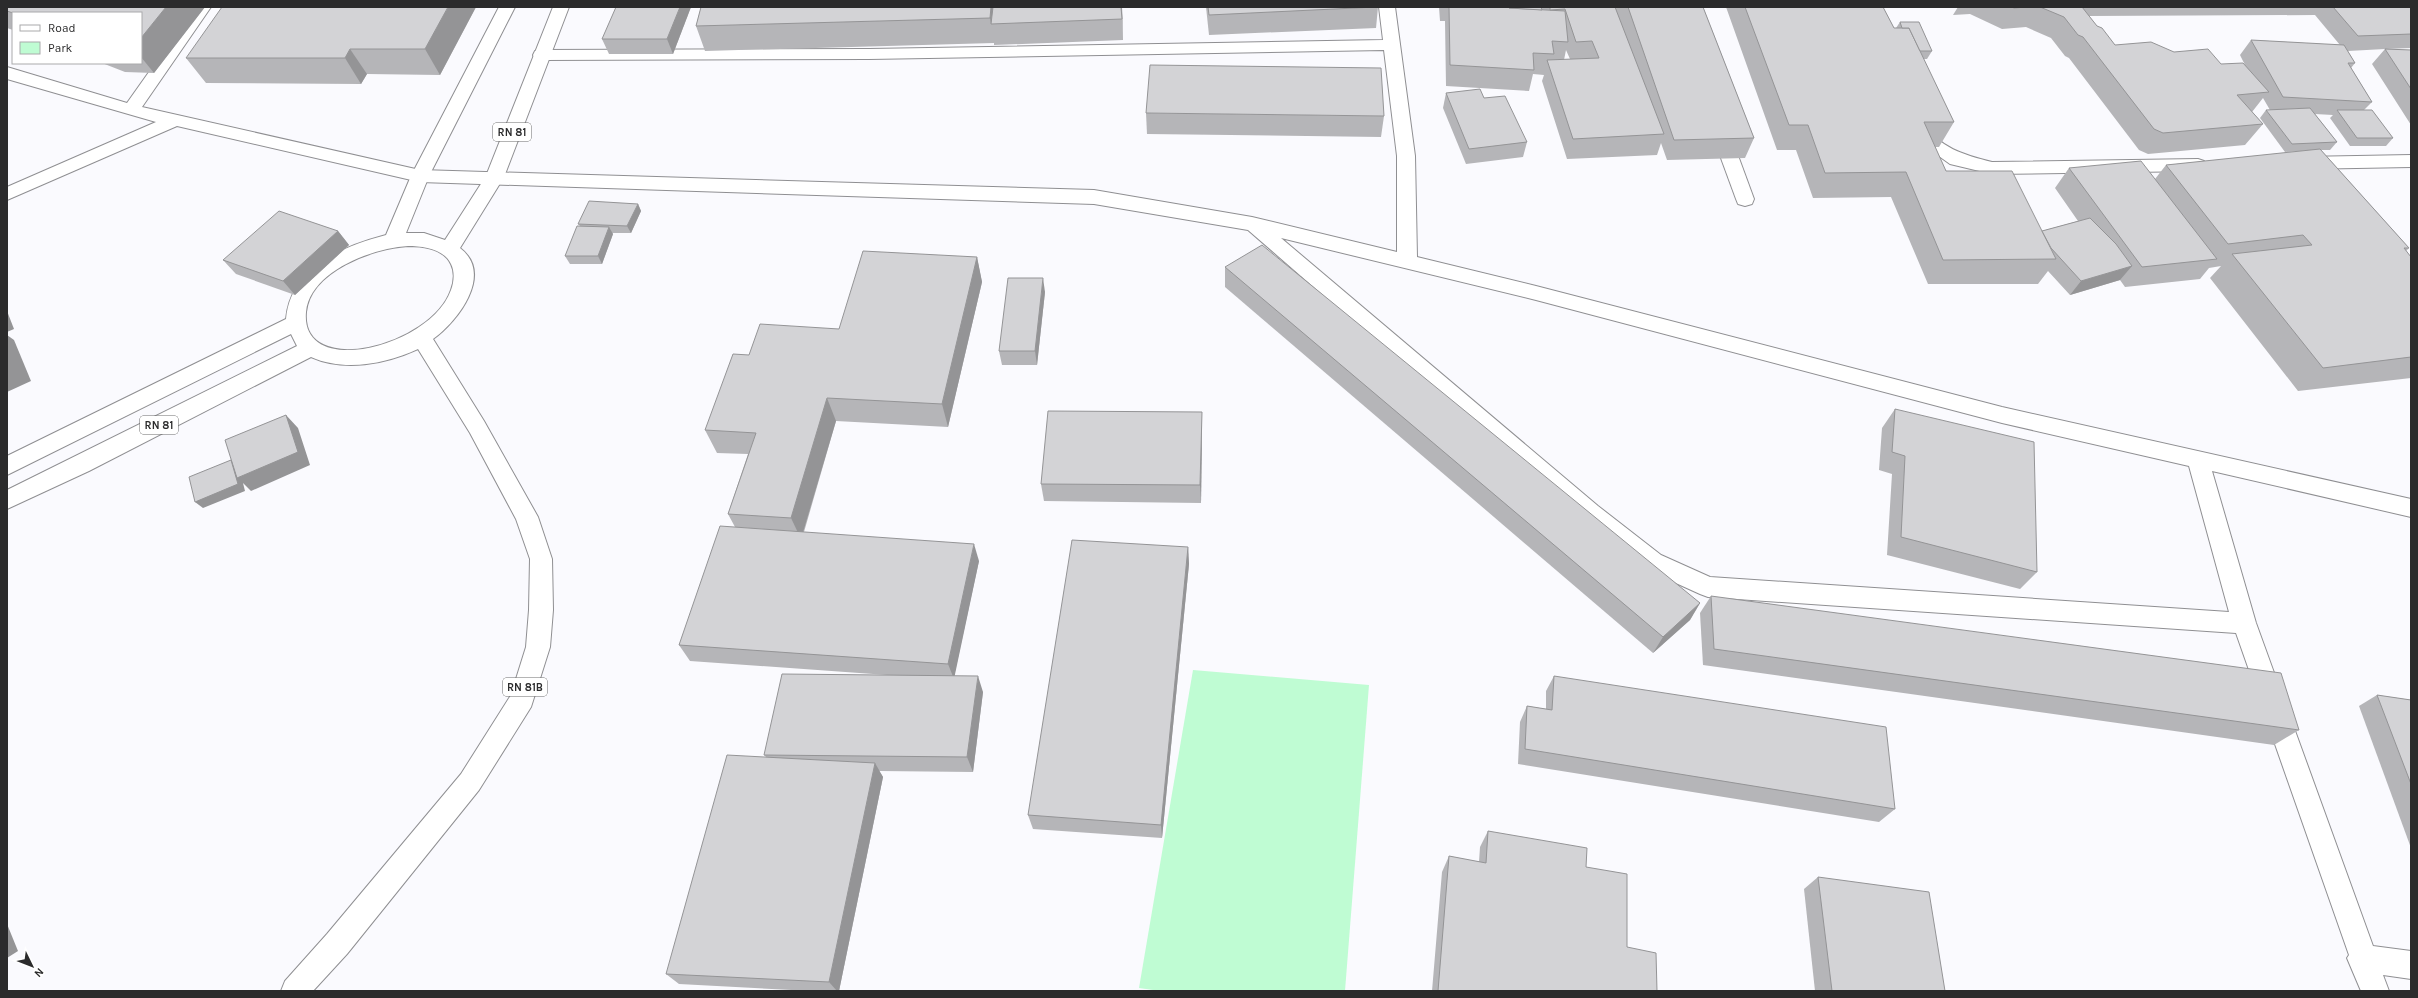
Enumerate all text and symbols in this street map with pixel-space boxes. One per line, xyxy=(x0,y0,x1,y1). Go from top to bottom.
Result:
legend xyxy=(12,12,142,64)
text: Road xyxy=(48,21,76,35)
text: Park xyxy=(48,41,73,55)
road number: RN 81 xyxy=(493,123,531,141)
road number: RN 81 xyxy=(140,416,178,434)
road number: RN 81B xyxy=(503,678,547,696)
north arrow xyxy=(12,946,52,986)
text: N xyxy=(32,965,46,980)

